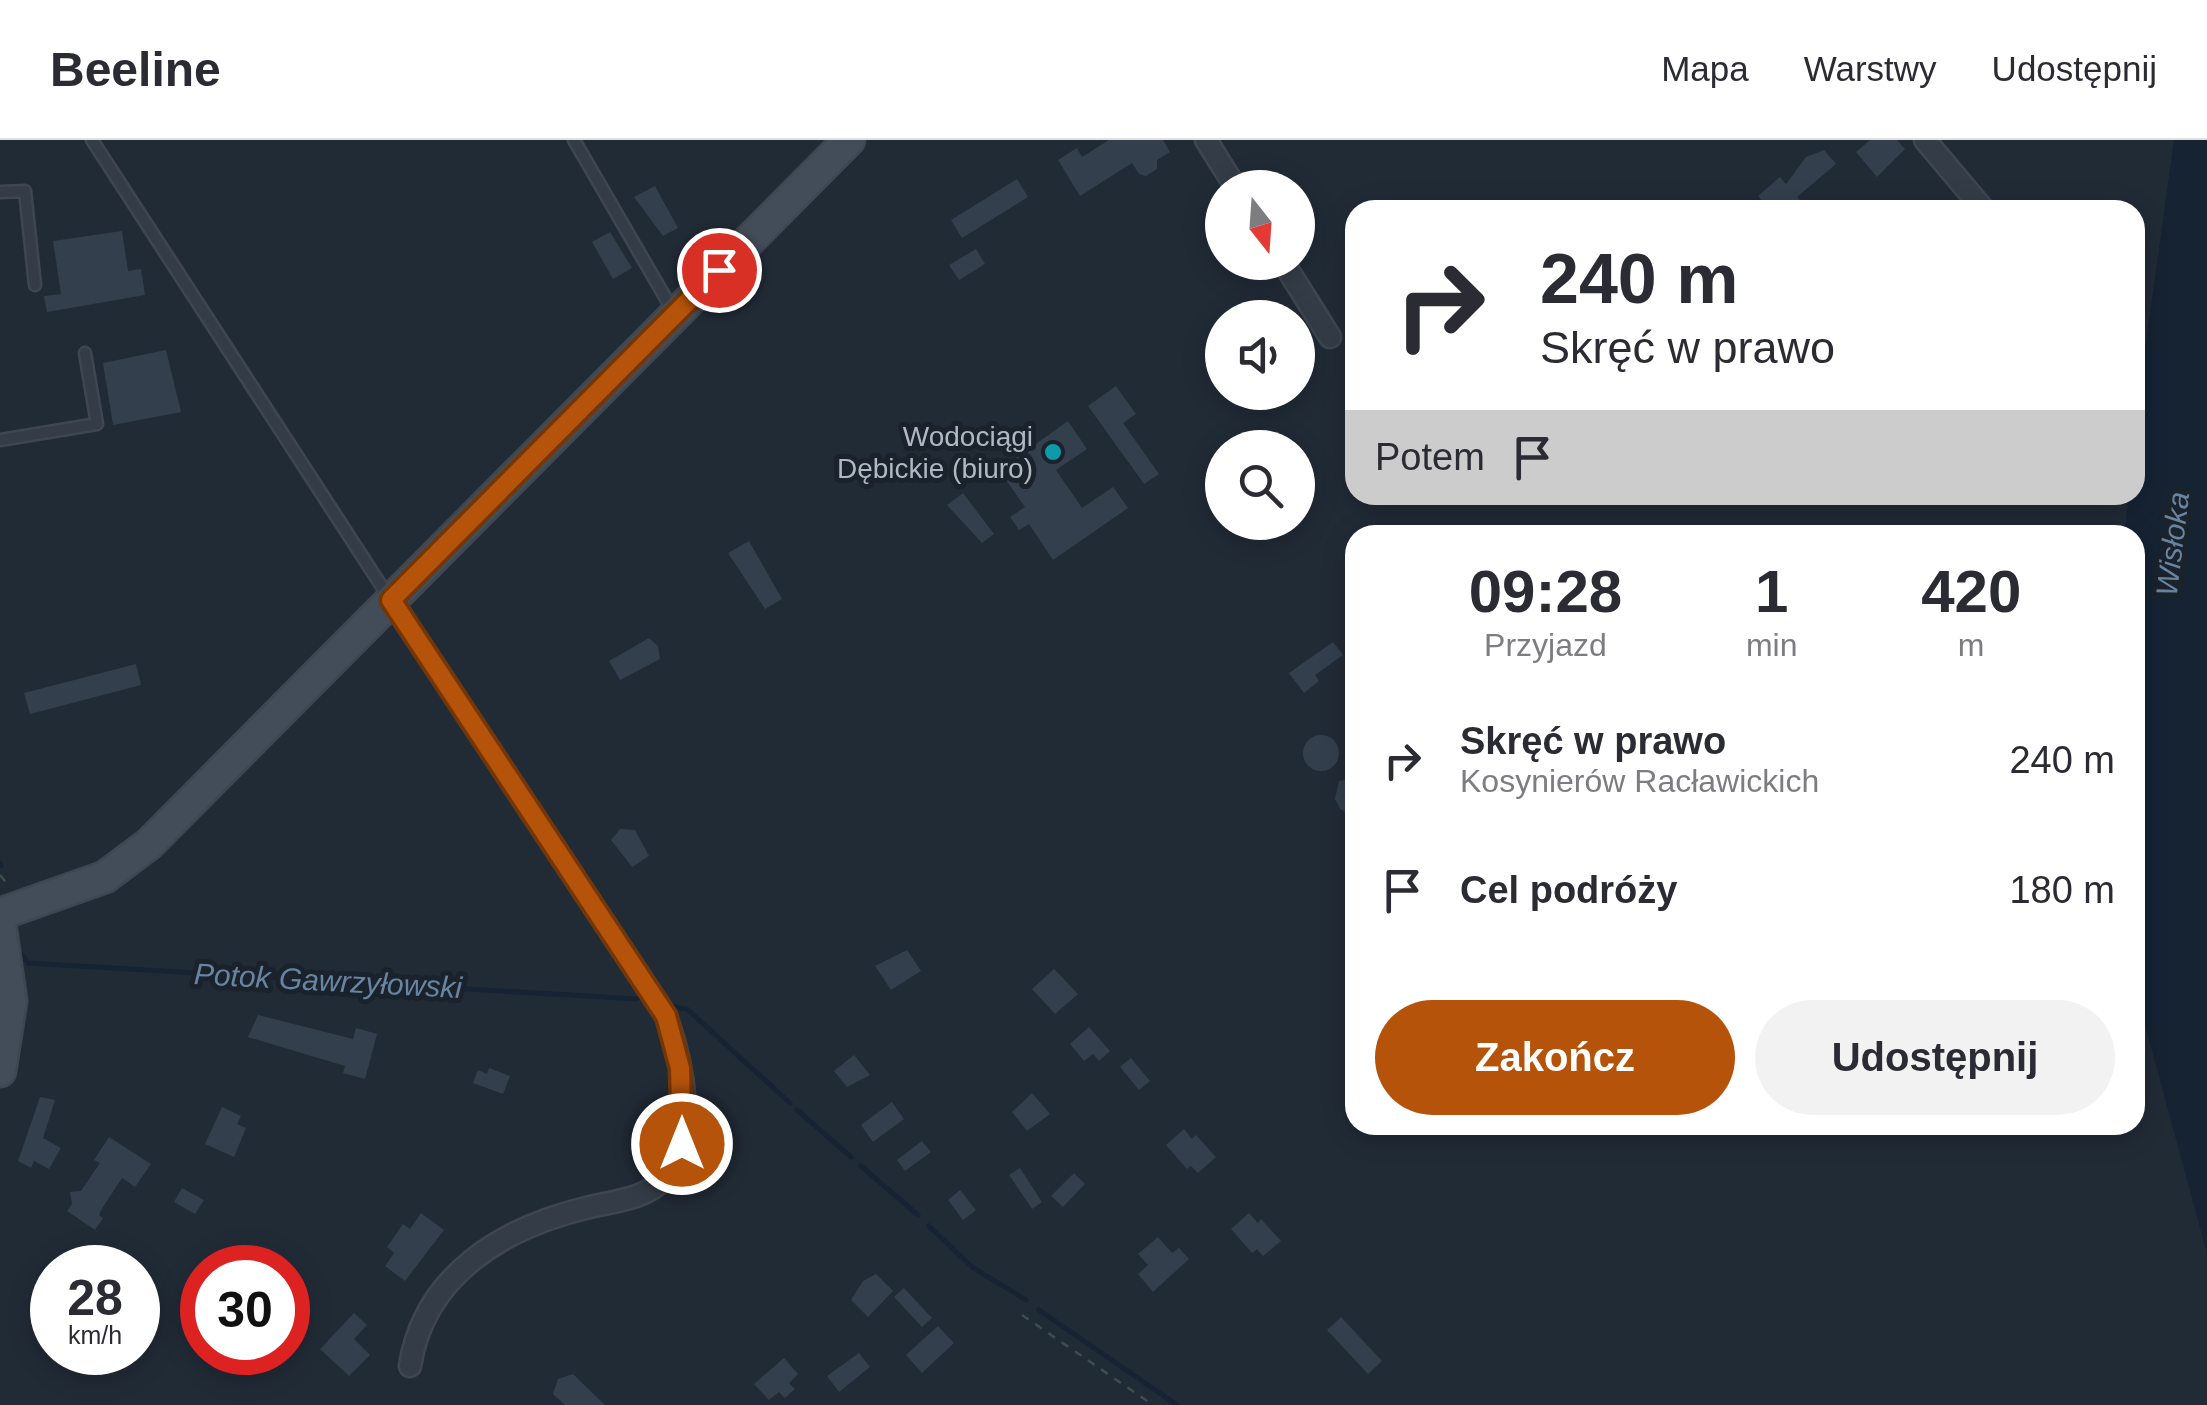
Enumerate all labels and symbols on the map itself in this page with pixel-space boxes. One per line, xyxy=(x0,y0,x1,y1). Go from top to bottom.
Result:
north arrow xyxy=(1205,170,1315,280)
pin xyxy=(677,228,762,313)
place label: Wodociągi Dębickie (biuro) xyxy=(837,421,1033,484)
marker: Wodociągi Dębickie (biuro) xyxy=(1042,441,1064,463)
water label: Wisłoka xyxy=(2150,490,2195,598)
water label: Potok Gawrzyłowski xyxy=(193,957,464,1004)
position arrow xyxy=(630,1092,734,1196)
speed limit sign: 30 xyxy=(180,1245,310,1375)

